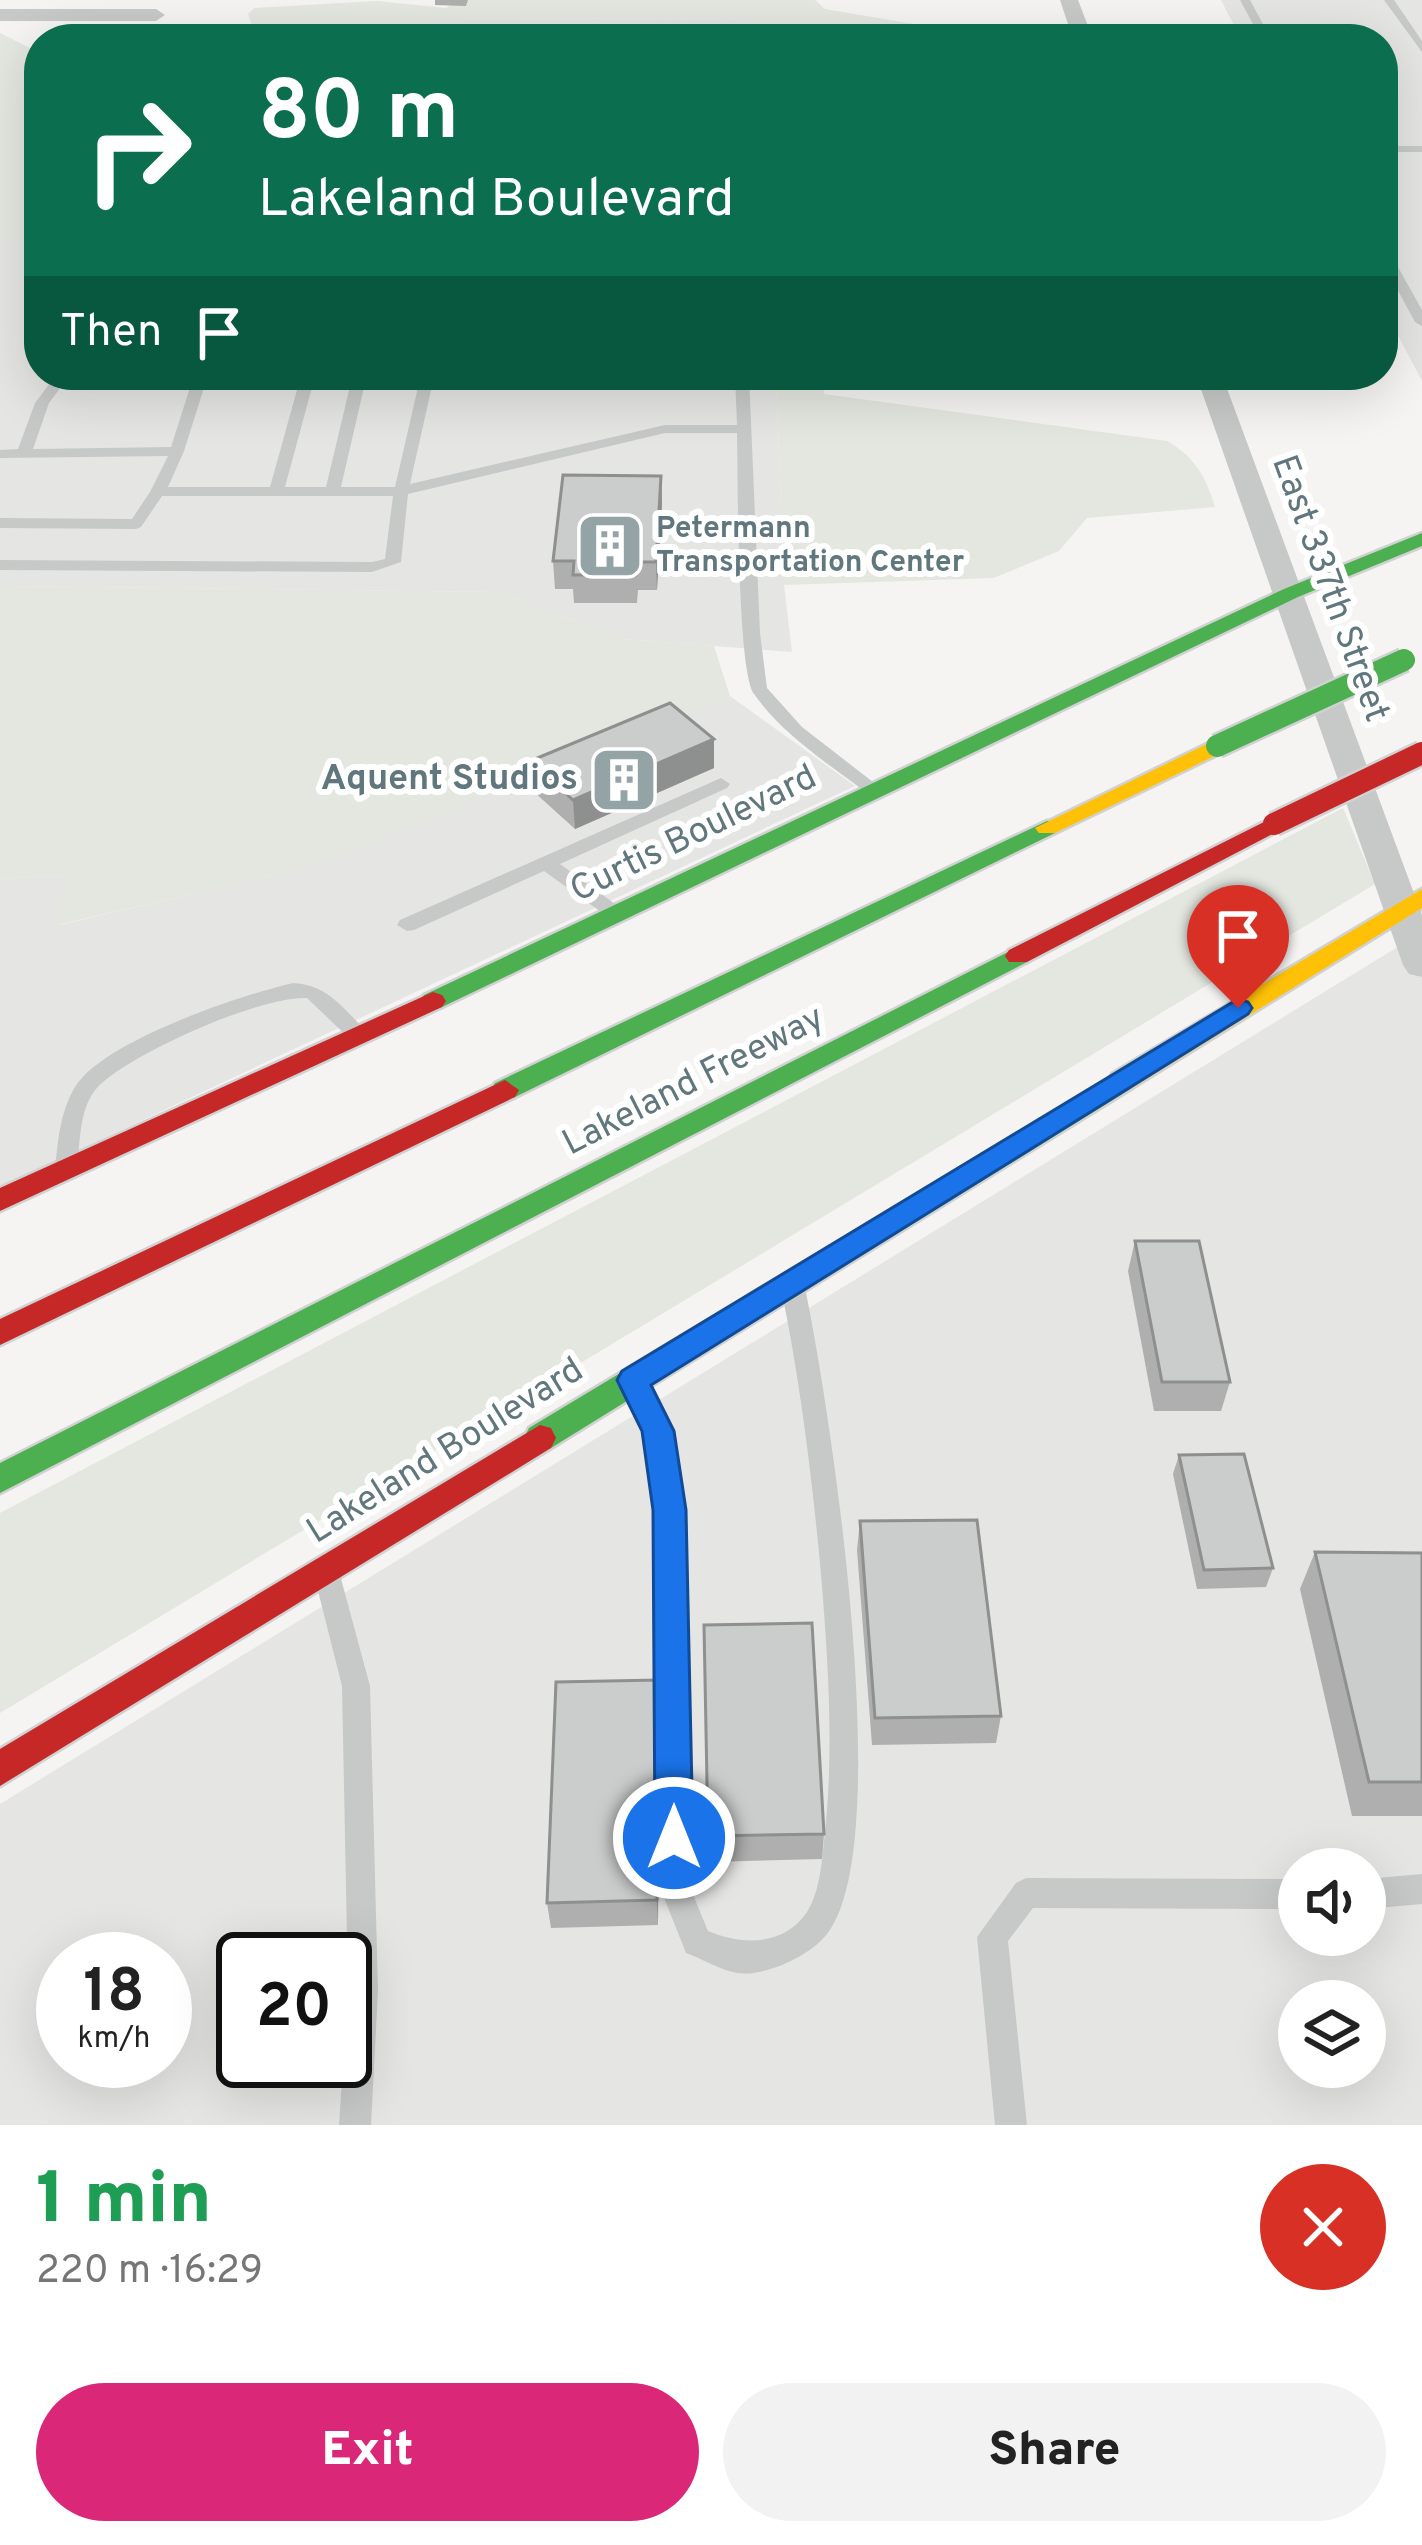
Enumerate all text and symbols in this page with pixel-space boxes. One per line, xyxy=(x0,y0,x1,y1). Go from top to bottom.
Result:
text: 80 m xyxy=(258,63,459,169)
icon: right xyxy=(60,72,216,228)
text: Lakeland Boulevard xyxy=(258,167,734,236)
icon: arrive xyxy=(186,300,252,366)
text: Then xyxy=(60,305,162,362)
street label: East 337th Street xyxy=(1259,449,1399,729)
building icon: Petermann Transportation Center xyxy=(575,511,645,581)
place label: Petermann Transportation Center xyxy=(656,511,965,582)
building icon: Aquent Studios xyxy=(589,745,659,815)
street label: Curtis Boulevard xyxy=(563,755,825,915)
place label: Aquent Studios xyxy=(321,757,578,803)
pin xyxy=(1187,885,1289,1008)
icon: arrive xyxy=(1205,903,1271,969)
street label: Lakeland Freeway xyxy=(555,996,833,1168)
street label: Lakeland Boulevard xyxy=(299,1348,593,1556)
position arrow xyxy=(611,1775,737,1901)
map controls xyxy=(1278,1848,1386,2088)
button: sound xyxy=(1278,1848,1386,1956)
speed limit sign: 20 xyxy=(216,1932,372,2088)
text: 18 xyxy=(83,1957,145,2033)
button: layers xyxy=(1278,1980,1386,2088)
text: km/h xyxy=(78,2021,150,2058)
text: 1 min xyxy=(36,2157,212,2249)
button: close xyxy=(1260,2164,1386,2290)
text: 220 m · 16:29 xyxy=(36,2248,263,2297)
button: Exit xyxy=(36,2383,699,2521)
button: Share xyxy=(723,2383,1386,2521)

